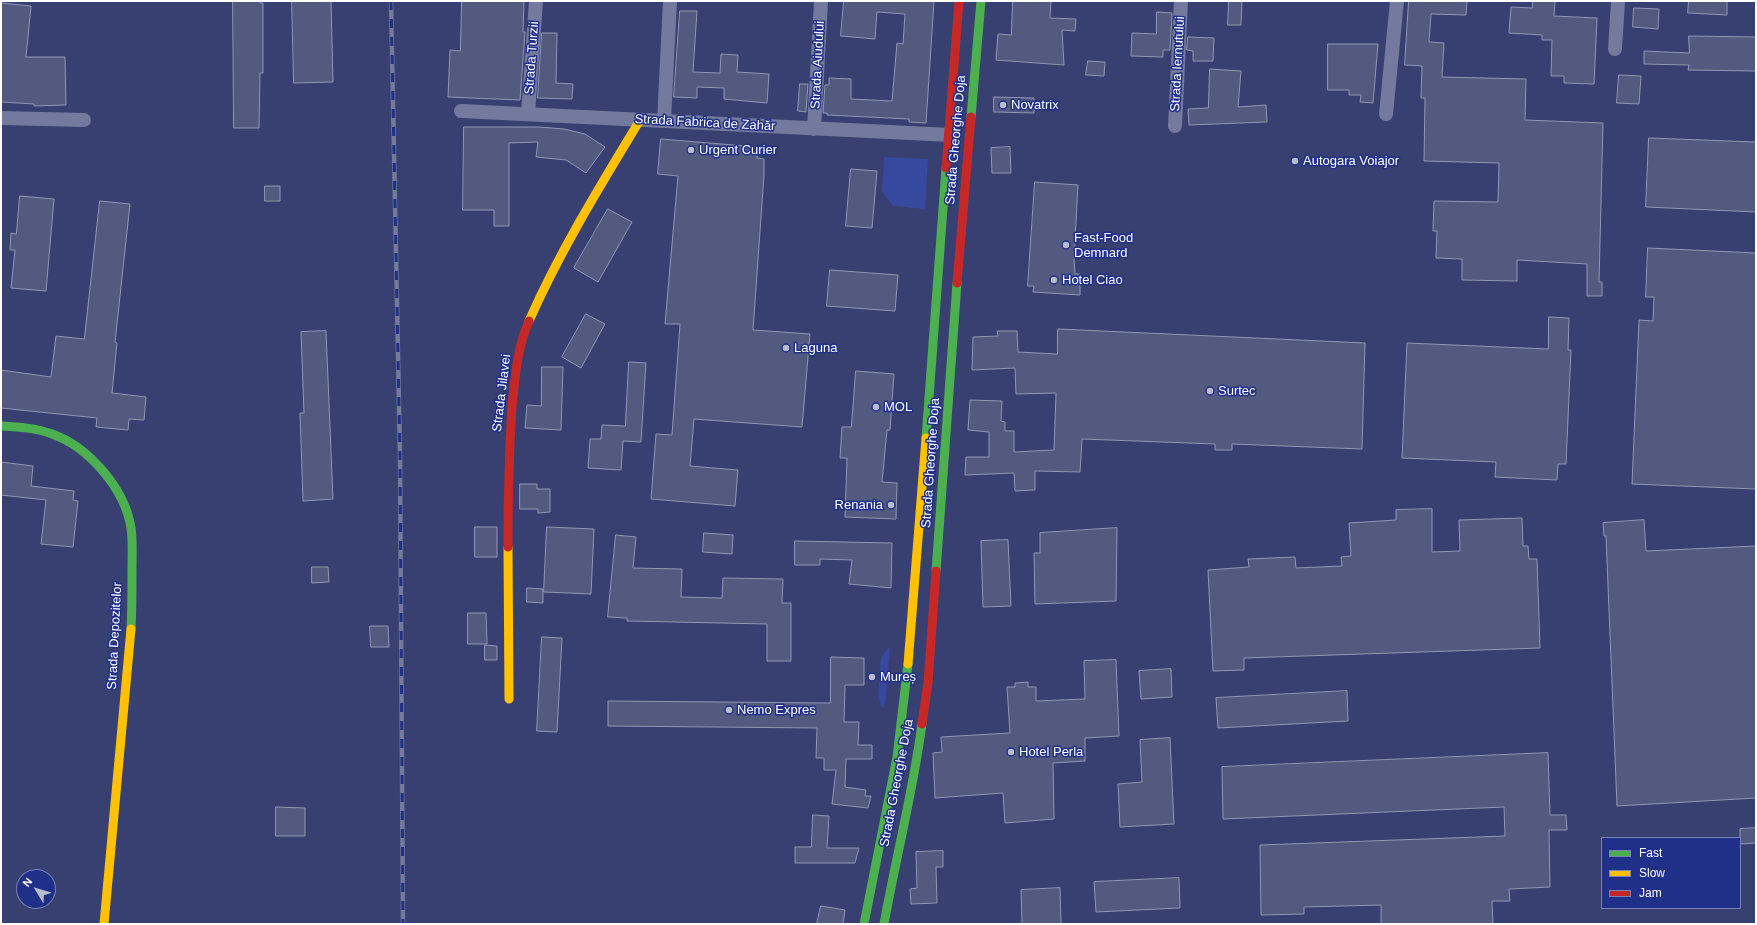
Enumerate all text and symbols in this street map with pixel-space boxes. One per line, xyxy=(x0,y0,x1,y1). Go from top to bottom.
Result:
street label: Strada Iernutului xyxy=(1168,16,1188,112)
street label: Strada Turzii xyxy=(522,21,542,95)
street label: Strada Aiudului xyxy=(808,21,828,109)
street label: Strada Gheorghe Doja xyxy=(943,75,969,205)
place label: Novatrix xyxy=(1011,97,1059,113)
marker: Novatrix xyxy=(998,100,1008,110)
street label: Strada Fabrica de Zahăr xyxy=(634,112,776,134)
place label: Urgent Curier xyxy=(699,142,777,158)
marker: Urgent Curier xyxy=(686,145,696,155)
place label: Autogara Voiajor xyxy=(1303,153,1399,169)
marker: Autogara Voiajor xyxy=(1290,156,1300,166)
place label: Fast-Food Demnard xyxy=(1074,230,1133,261)
marker: Fast-Food Demnard xyxy=(1061,240,1071,250)
place label: Hotel Ciao xyxy=(1062,272,1123,288)
marker: Hotel Ciao xyxy=(1049,275,1059,285)
place label: Laguna xyxy=(794,340,837,356)
marker: Laguna xyxy=(781,343,791,353)
street label: Strada Jilavei xyxy=(490,353,514,433)
place label: Surtec xyxy=(1218,383,1256,399)
marker: Surtec xyxy=(1205,386,1215,396)
street label: Strada Gheorghe Doja xyxy=(919,398,943,528)
place label: MOL xyxy=(884,399,912,415)
marker: MOL xyxy=(871,402,881,412)
place label: Renania xyxy=(835,497,883,513)
marker: Renania xyxy=(886,500,896,510)
street label: Strada Depozitelor xyxy=(104,582,126,690)
place label: Mureș xyxy=(880,669,916,685)
marker: Mureș xyxy=(867,672,877,682)
place label: Nemo Expres xyxy=(737,702,816,718)
marker: Nemo Expres xyxy=(724,705,734,715)
street label: Strada Gheorghe Doja xyxy=(877,718,917,848)
place label: Hotel Perla xyxy=(1019,744,1083,760)
marker: Hotel Perla xyxy=(1006,747,1016,757)
legend xyxy=(1601,837,1741,909)
text: Fast xyxy=(1639,846,1662,860)
text: Slow xyxy=(1639,866,1665,880)
north arrow xyxy=(16,869,56,909)
text: N xyxy=(20,875,35,889)
text: Jam xyxy=(1639,886,1662,900)

